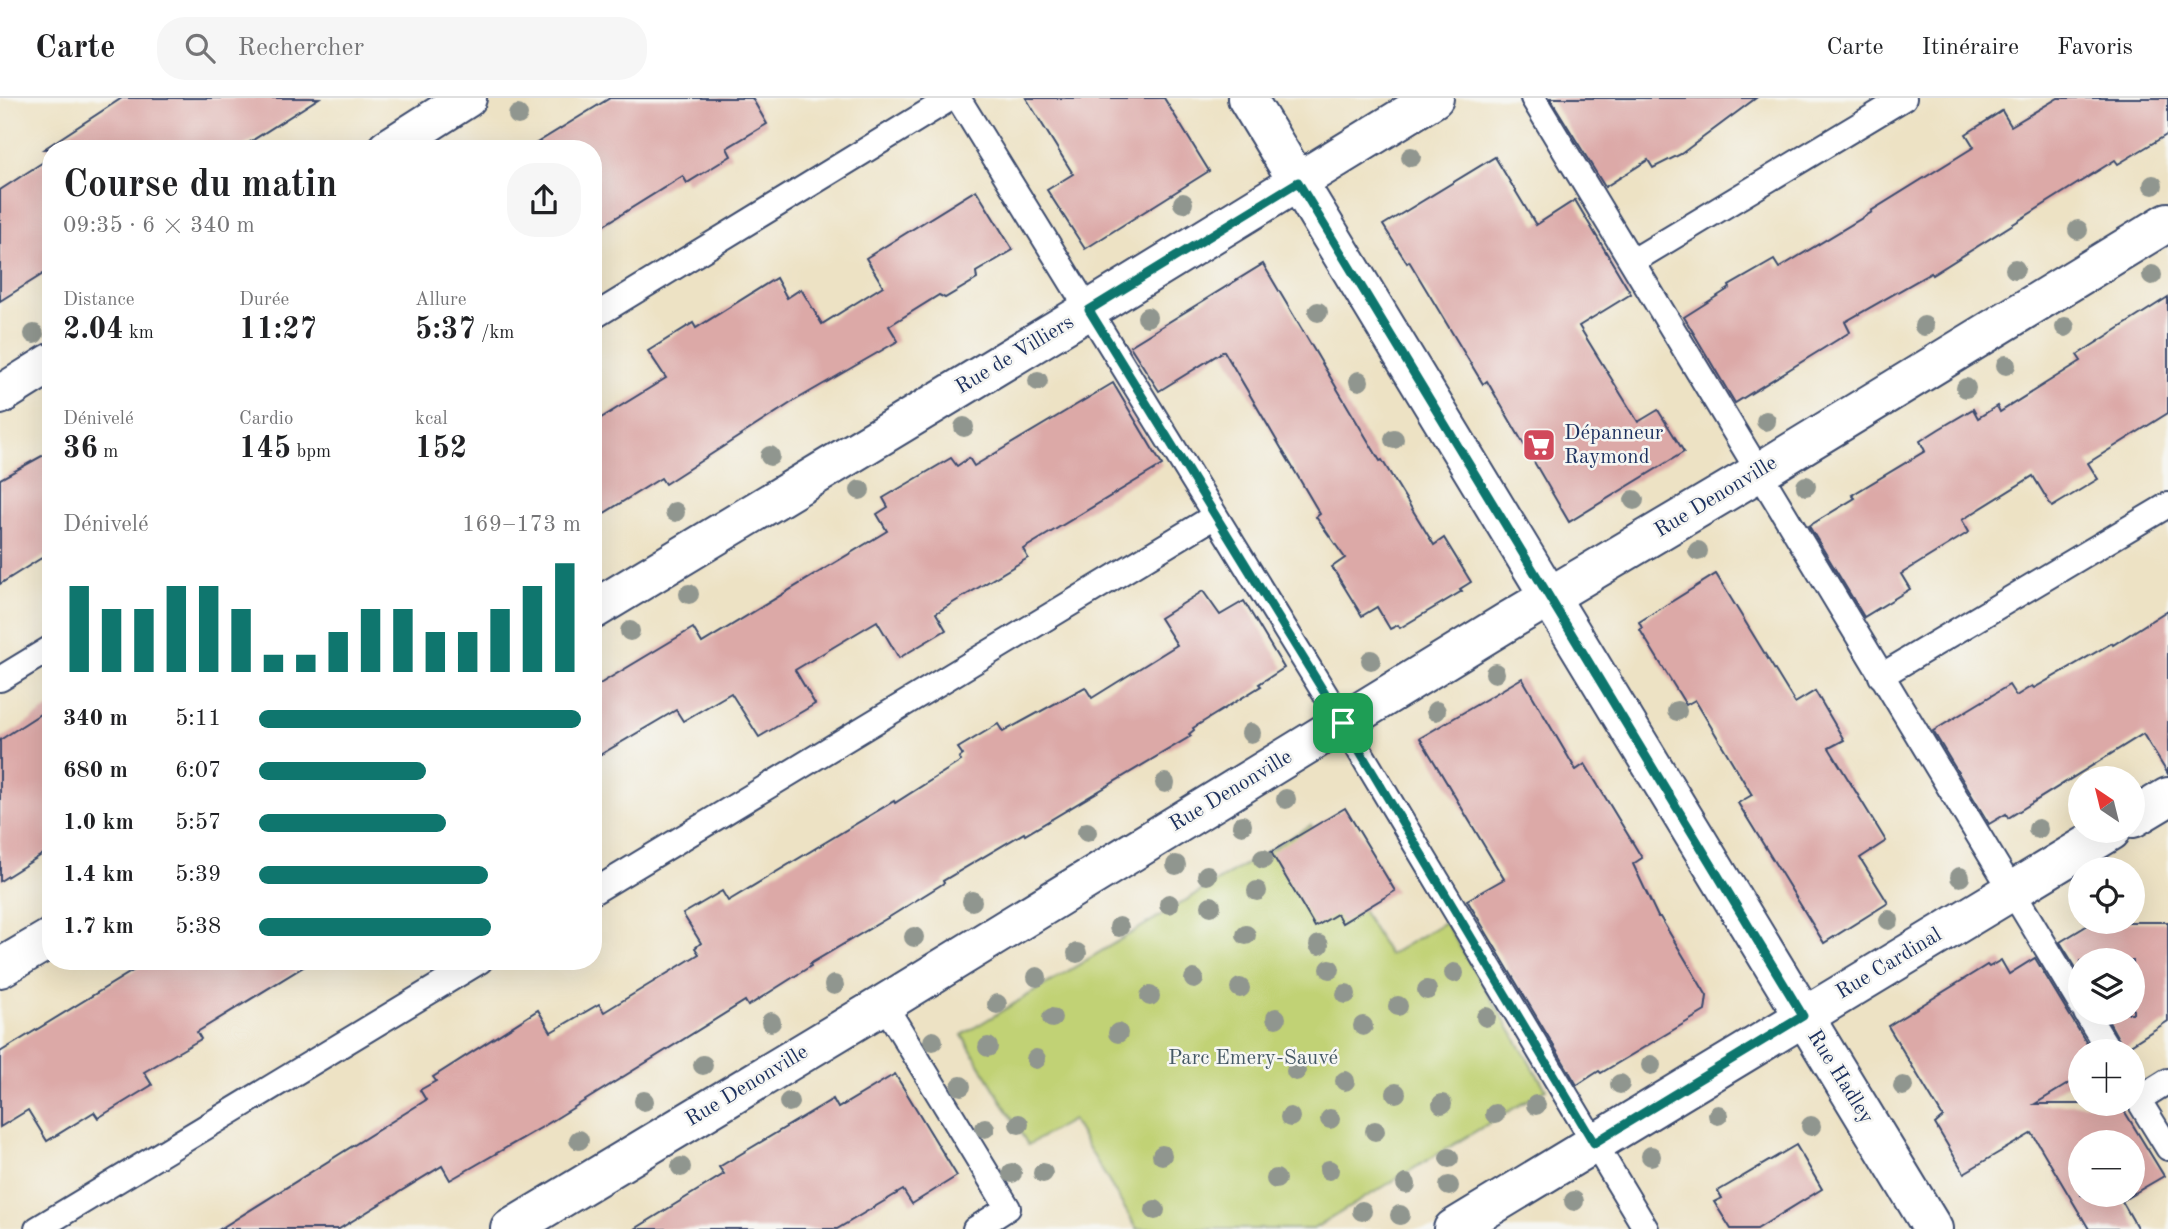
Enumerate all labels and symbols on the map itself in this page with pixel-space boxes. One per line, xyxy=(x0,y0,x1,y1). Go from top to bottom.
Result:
street label: Rue de Villiers xyxy=(952,312,1078,398)
place label: Dépanneur Raymond xyxy=(1564,423,1664,468)
supermarket icon: Dépanneur Raymond xyxy=(1520,426,1558,464)
street label: Rue Denonville xyxy=(1651,452,1781,542)
pin xyxy=(1313,693,1373,753)
street label: Rue Denonville xyxy=(1166,746,1296,836)
north arrow xyxy=(2068,766,2146,844)
street label: Rue Cardinal xyxy=(1833,924,1946,1004)
street label: Rue Hadley xyxy=(1803,1026,1877,1128)
street label: Rue Denonville xyxy=(682,1041,812,1131)
park label: Parc Emery-Sauvé xyxy=(1168,1048,1338,1069)

